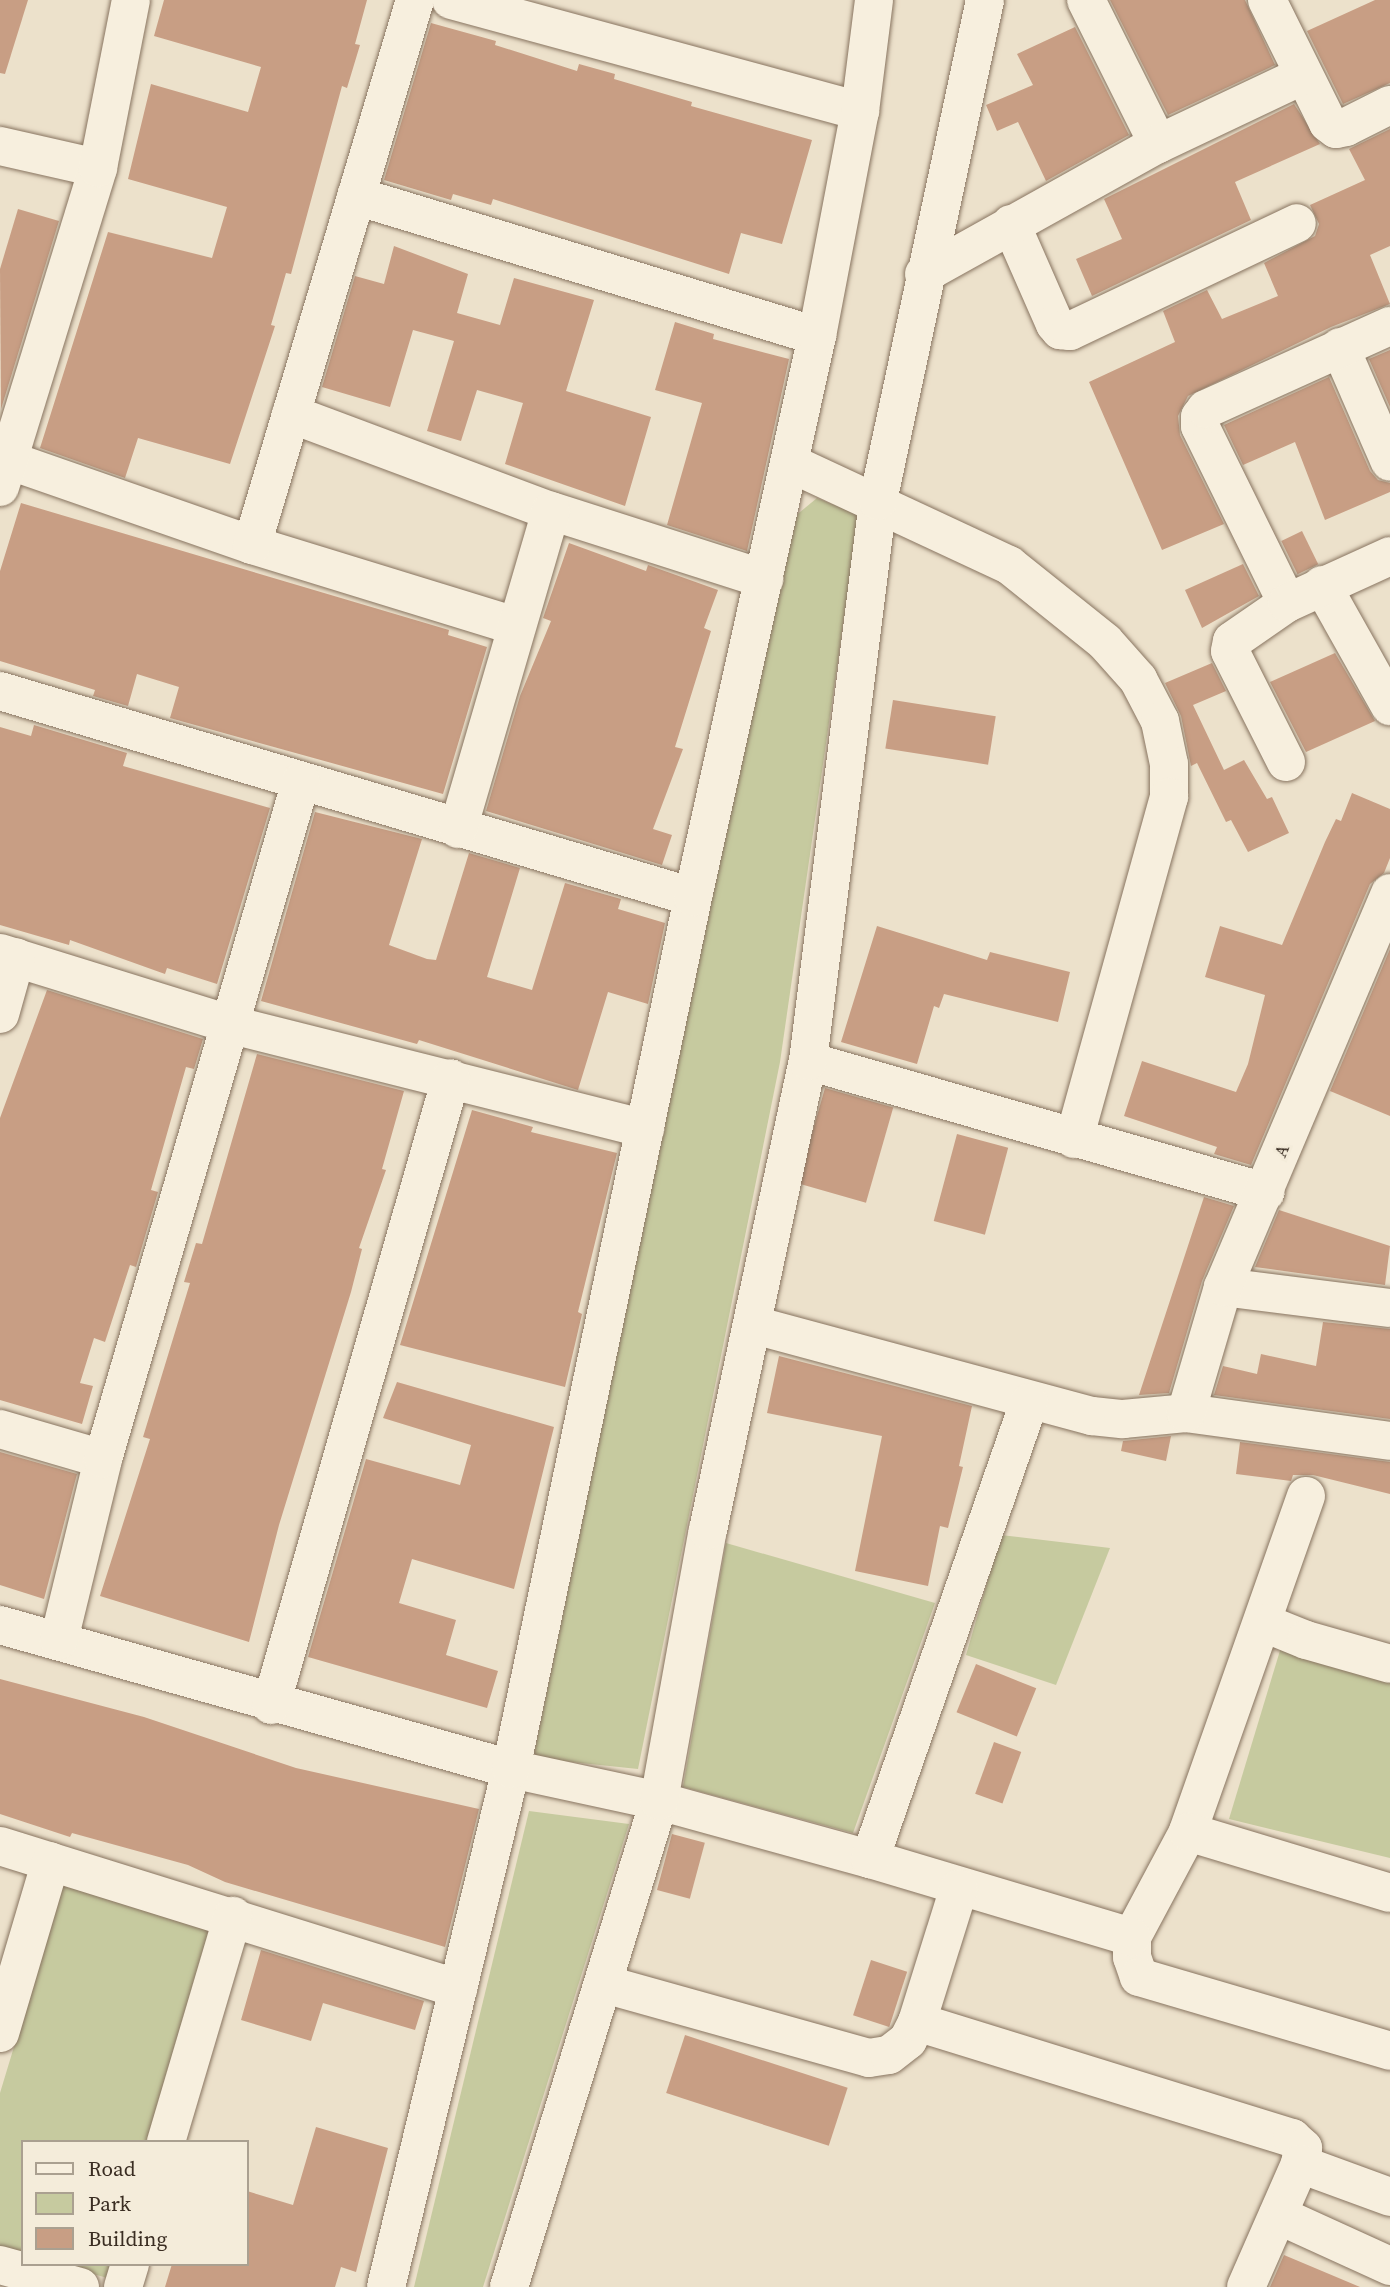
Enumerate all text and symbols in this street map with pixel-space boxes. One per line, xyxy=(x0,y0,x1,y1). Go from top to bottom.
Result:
street label: A xyxy=(1270,1141,1294,1161)
legend xyxy=(21,2140,248,2266)
text: Road xyxy=(88,2154,136,2183)
text: Park xyxy=(88,2189,131,2218)
text: Building xyxy=(88,2224,167,2253)

